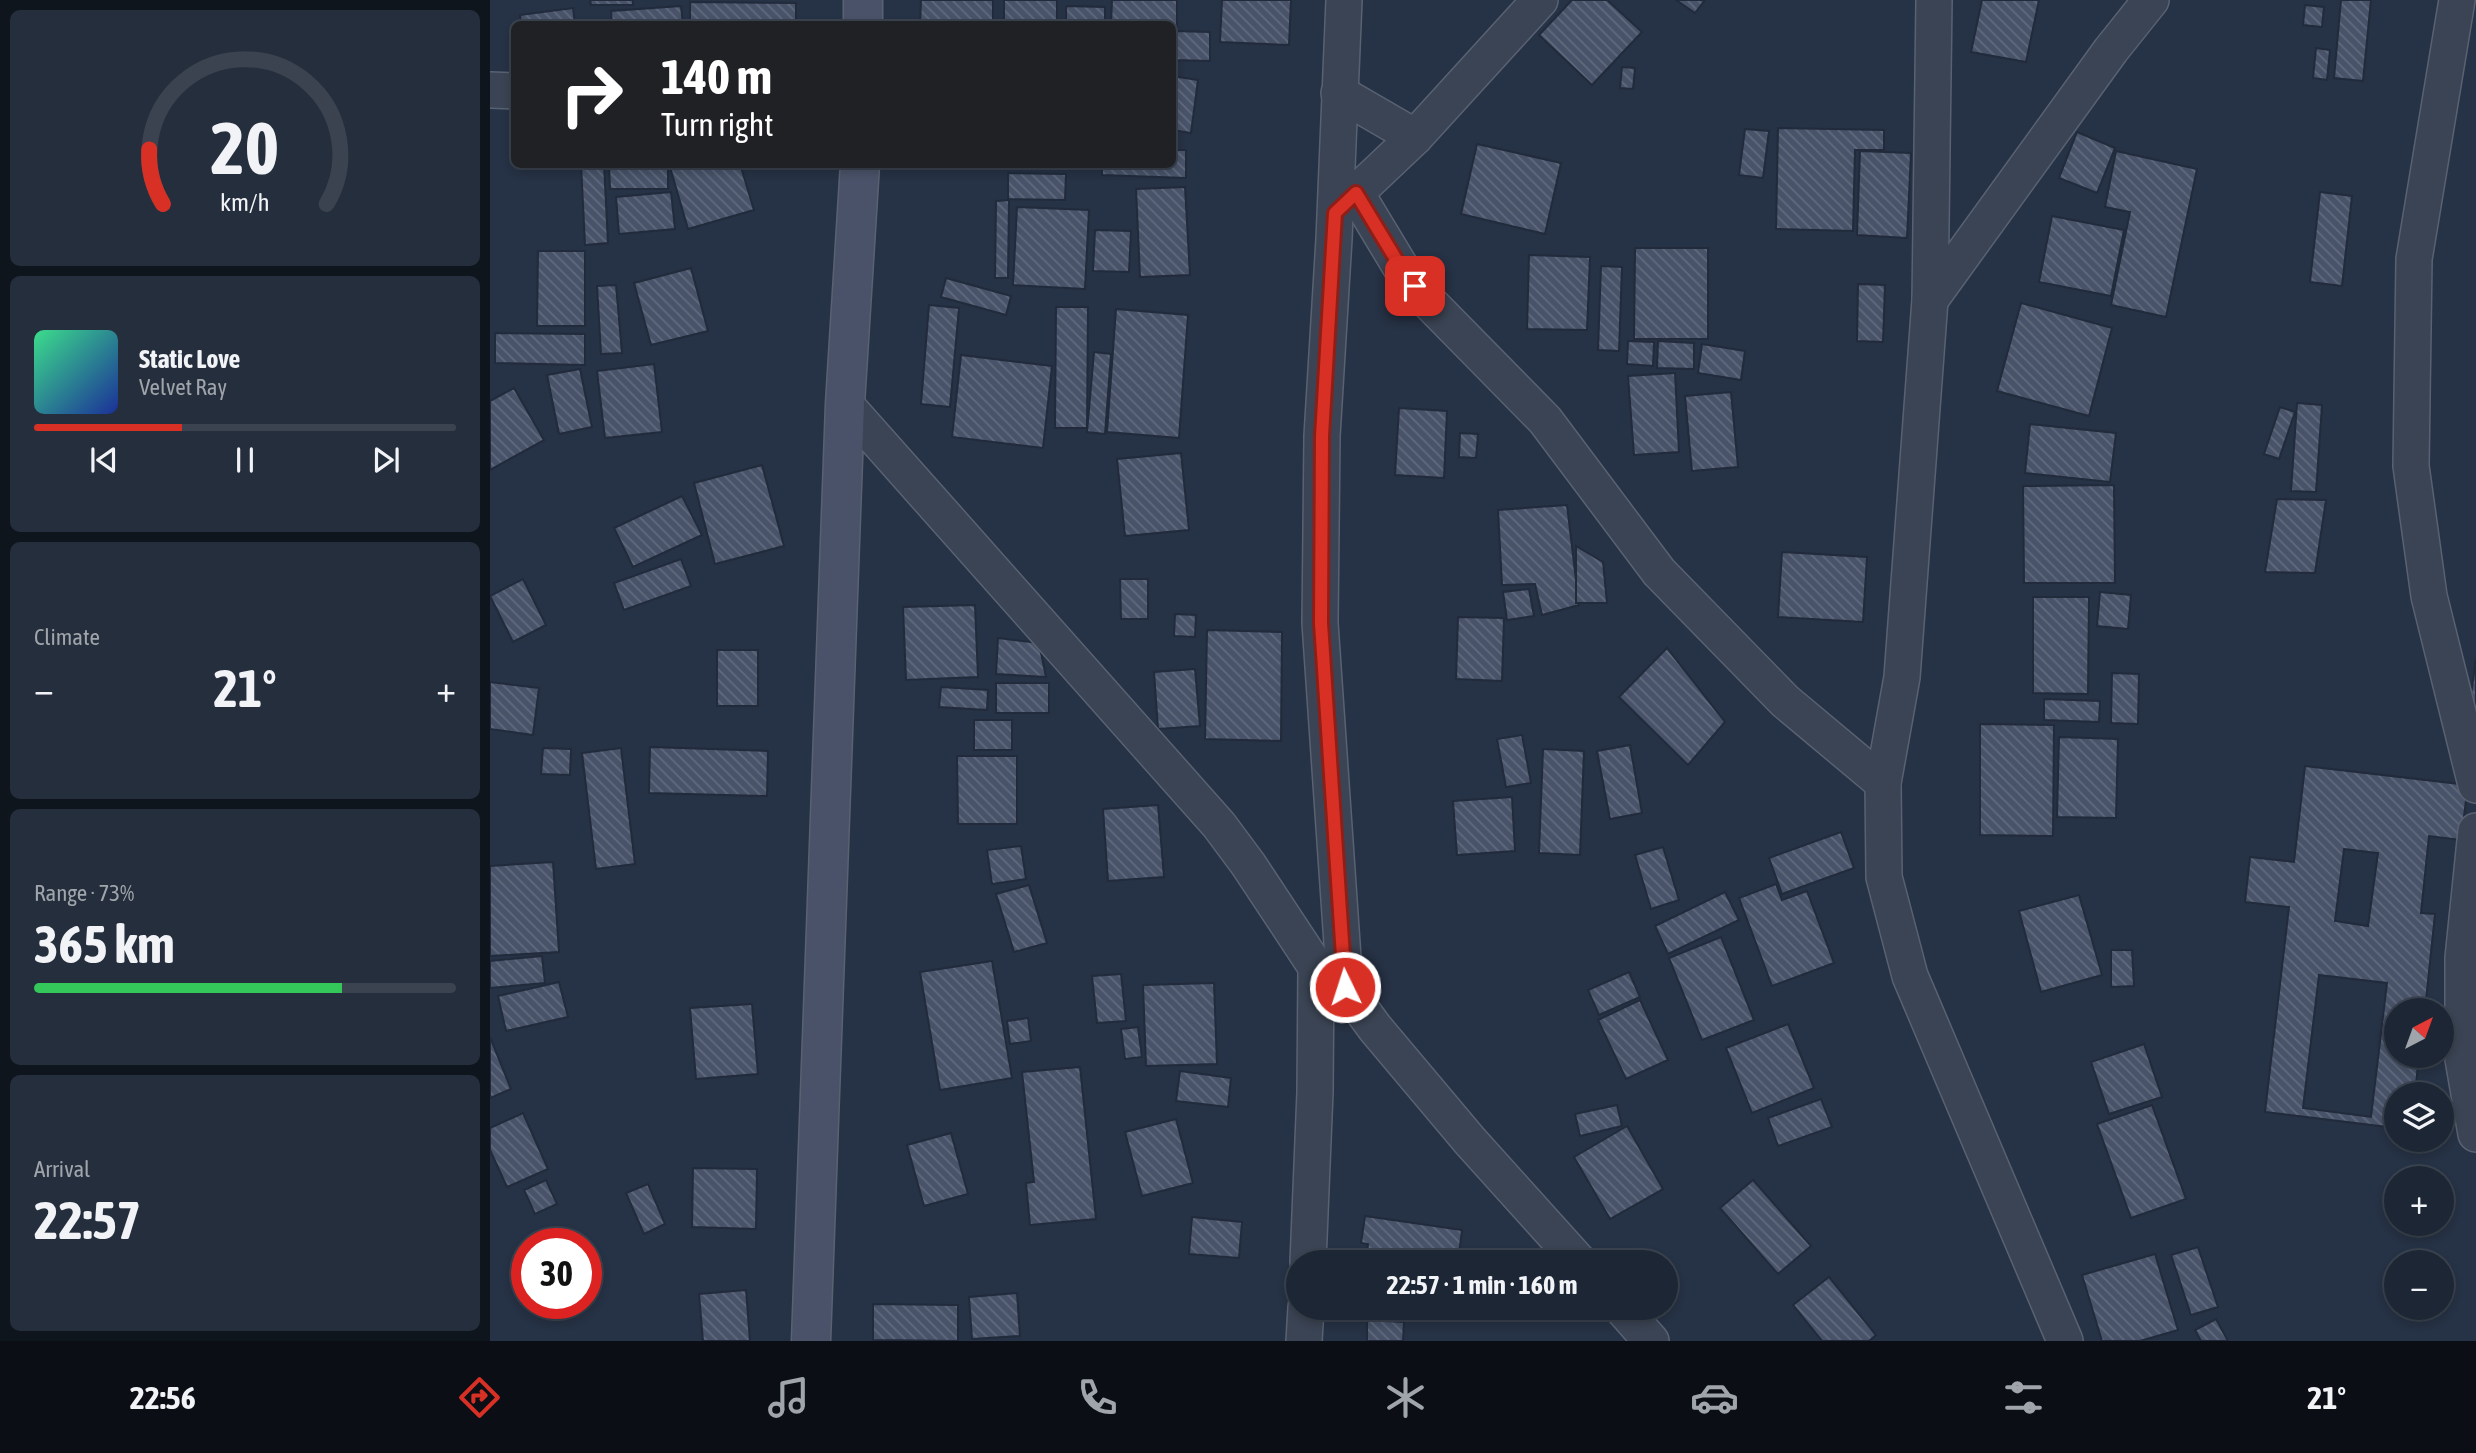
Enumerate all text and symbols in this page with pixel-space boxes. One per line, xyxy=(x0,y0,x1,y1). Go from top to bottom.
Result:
text: 140 m xyxy=(661,48,772,104)
icon: right xyxy=(546,49,637,140)
text: 20 xyxy=(211,106,279,189)
text: Turn right xyxy=(661,106,774,143)
text: km/h xyxy=(220,188,270,216)
pin xyxy=(1385,256,1445,316)
icon: arrive xyxy=(1396,267,1434,305)
text: Static Love xyxy=(139,344,240,374)
text: Velvet Ray xyxy=(139,374,227,400)
icon: previous xyxy=(85,441,123,479)
icon: pause xyxy=(226,441,264,479)
icon: next xyxy=(367,441,405,479)
text: Climate xyxy=(34,624,100,650)
text: 21° xyxy=(213,658,277,718)
text: − xyxy=(34,667,54,710)
text: + xyxy=(436,667,456,710)
text: Range · 73% xyxy=(34,880,134,906)
text: 365 km xyxy=(34,914,175,974)
position arrow xyxy=(1308,950,1382,1024)
north arrow xyxy=(2384,998,2454,1068)
map controls xyxy=(2384,998,2454,1320)
button: layers xyxy=(2384,1082,2454,1152)
text: Arrival xyxy=(34,1156,90,1182)
button: + xyxy=(2384,1166,2454,1236)
text: 22:57 xyxy=(34,1190,141,1250)
speed limit sign: 30 xyxy=(511,1228,602,1319)
button: − xyxy=(2384,1250,2454,1320)
text: 22:57 · 1 min · 160 m xyxy=(1387,1270,1577,1300)
icon: directions xyxy=(455,1373,504,1422)
icon: music xyxy=(764,1373,813,1422)
icon: phone xyxy=(1073,1373,1122,1422)
icon: climate xyxy=(1381,1373,1430,1422)
icon: car xyxy=(1690,1373,1739,1422)
icon: filters xyxy=(1999,1373,2048,1422)
text: 22:56 xyxy=(130,1379,196,1416)
text: 21° xyxy=(2307,1379,2346,1416)

